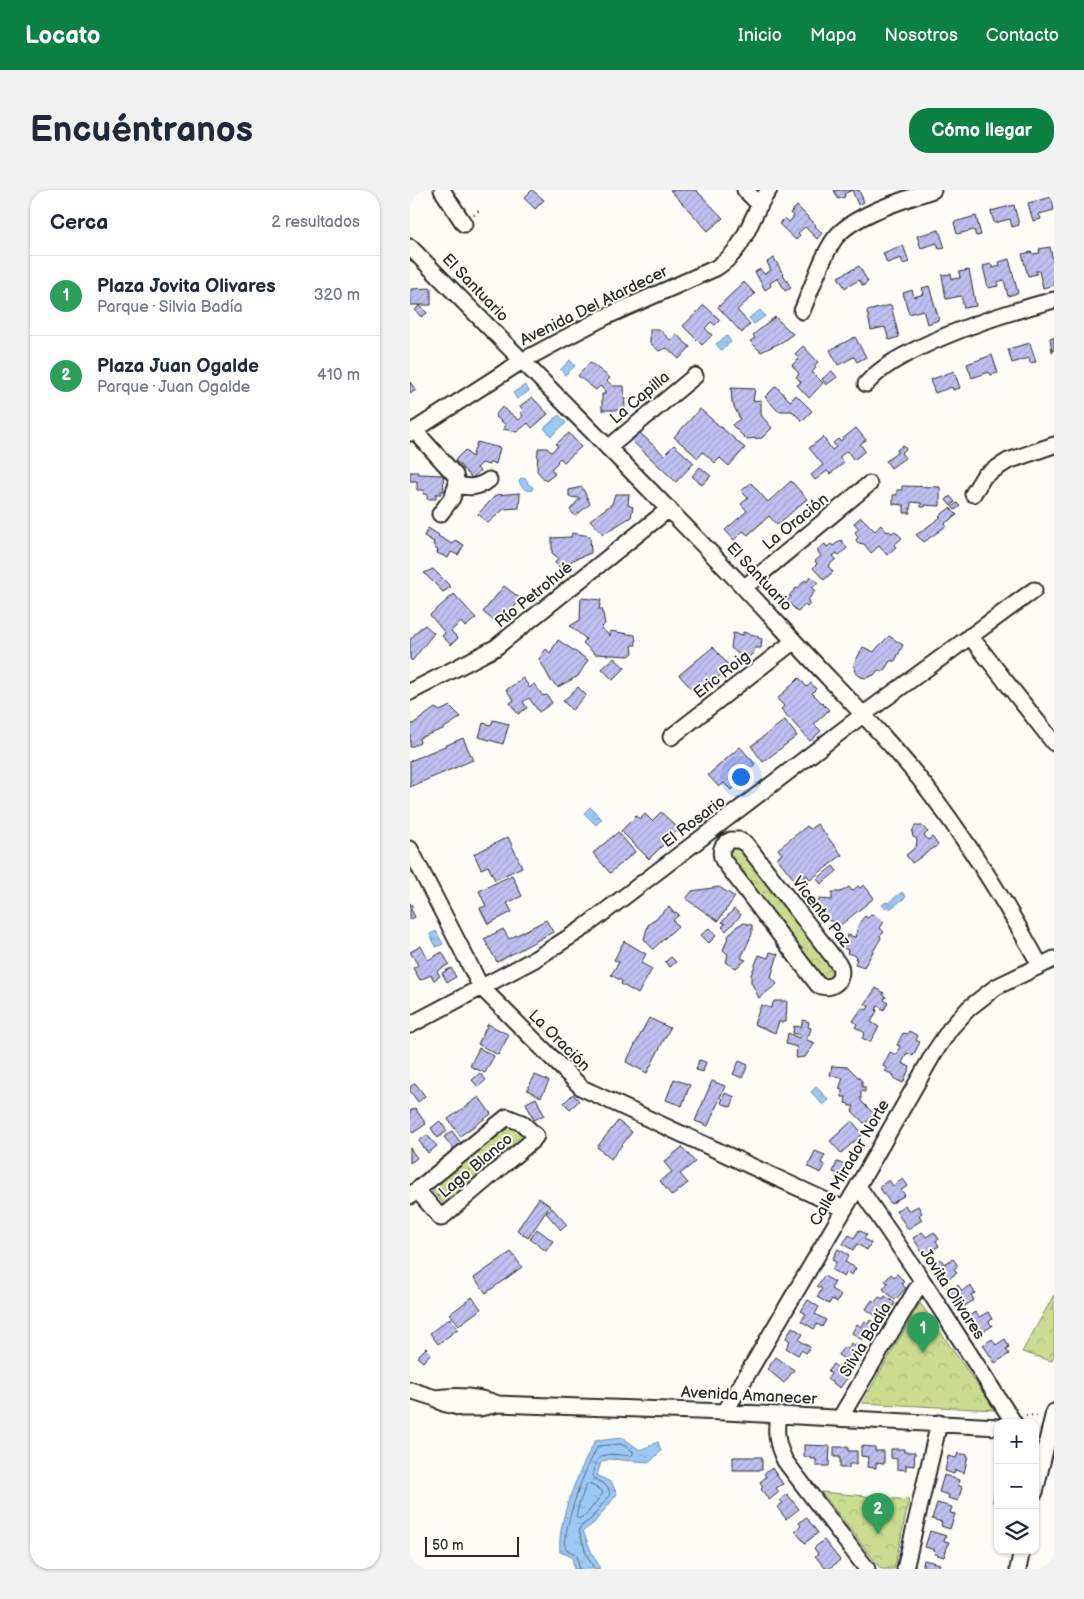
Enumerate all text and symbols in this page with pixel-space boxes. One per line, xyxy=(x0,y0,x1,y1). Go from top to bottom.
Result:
text: Locato xyxy=(25,21,100,50)
text: Inicio xyxy=(738,25,782,46)
text: Mapa xyxy=(810,25,856,46)
text: Nosotros xyxy=(884,25,958,46)
text: Contacto xyxy=(986,25,1059,46)
button: Cómo llegar xyxy=(909,108,1054,153)
text: Encuéntranos xyxy=(30,109,253,152)
text: Cerca xyxy=(50,210,108,235)
text: 2 resultados xyxy=(271,213,360,232)
street label: El Santuario xyxy=(438,250,512,326)
street label: Avenida Del Atardecer xyxy=(517,262,671,350)
text: Plaza Jovita Olivares xyxy=(97,275,276,298)
text: 1 xyxy=(63,286,69,305)
text: 320 m xyxy=(314,286,360,305)
text: Parque · Silvia Badía xyxy=(97,298,243,317)
text: Plaza Juan Ogalde xyxy=(97,355,259,378)
text: 2 xyxy=(61,366,71,385)
text: 410 m xyxy=(317,366,360,385)
street label: La Capilla xyxy=(606,368,674,428)
text: Parque · Juan Ogalde xyxy=(97,378,250,397)
street label: La Oración xyxy=(759,490,833,554)
street label: El Santuario xyxy=(722,539,796,615)
street label: Río Petrohué xyxy=(491,558,577,632)
street label: Eric Roig xyxy=(690,647,754,703)
your location xyxy=(728,764,754,790)
street label: El Rosario xyxy=(659,792,729,852)
street label: Vicenta Paz xyxy=(787,873,855,951)
street label: La Oración xyxy=(524,1006,594,1076)
street label: Calle Mirador Norte xyxy=(806,1096,894,1230)
street label: Lago Blanco xyxy=(435,1130,517,1202)
street label: Jovita Olivares xyxy=(916,1245,989,1343)
street label: Silvia Badía xyxy=(836,1299,896,1381)
pin: 1 xyxy=(907,1312,939,1353)
street label: Avenida Amanecer xyxy=(681,1383,818,1409)
map controls xyxy=(994,1419,1039,1554)
button: + xyxy=(994,1419,1039,1464)
button: − xyxy=(994,1464,1039,1509)
pin: 2 xyxy=(862,1493,894,1534)
button: layers xyxy=(994,1509,1039,1554)
scale bar xyxy=(425,1534,519,1557)
text: 50 m xyxy=(432,1537,464,1554)

